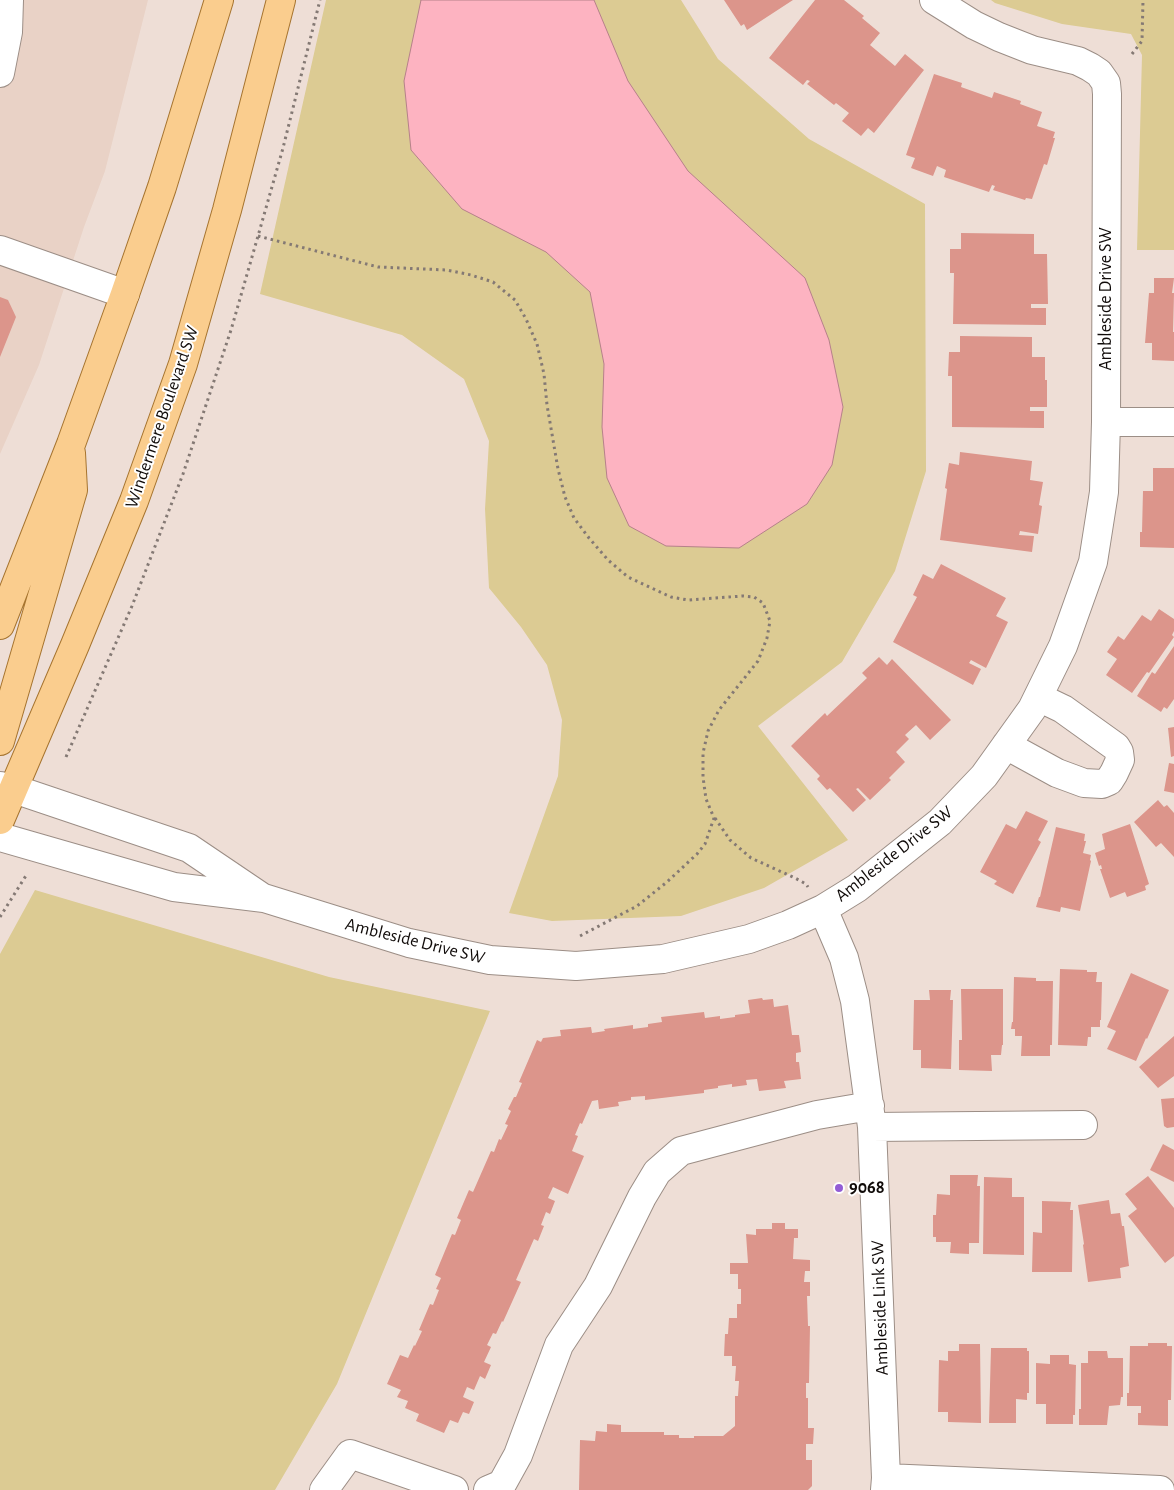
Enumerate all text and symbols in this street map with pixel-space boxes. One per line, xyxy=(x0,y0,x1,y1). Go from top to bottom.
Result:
street label: Ambleside Drive SW xyxy=(1095,227,1117,371)
street label: Windermere Boulevard SW xyxy=(121,323,203,511)
street label: Ambleside Drive SW xyxy=(831,801,957,907)
street label: Ambleside Drive SW xyxy=(343,913,487,969)
place label: 9068 xyxy=(849,1177,885,1199)
marker: 9068 xyxy=(833,1182,845,1194)
street label: Ambleside Link SW xyxy=(867,1240,893,1376)

